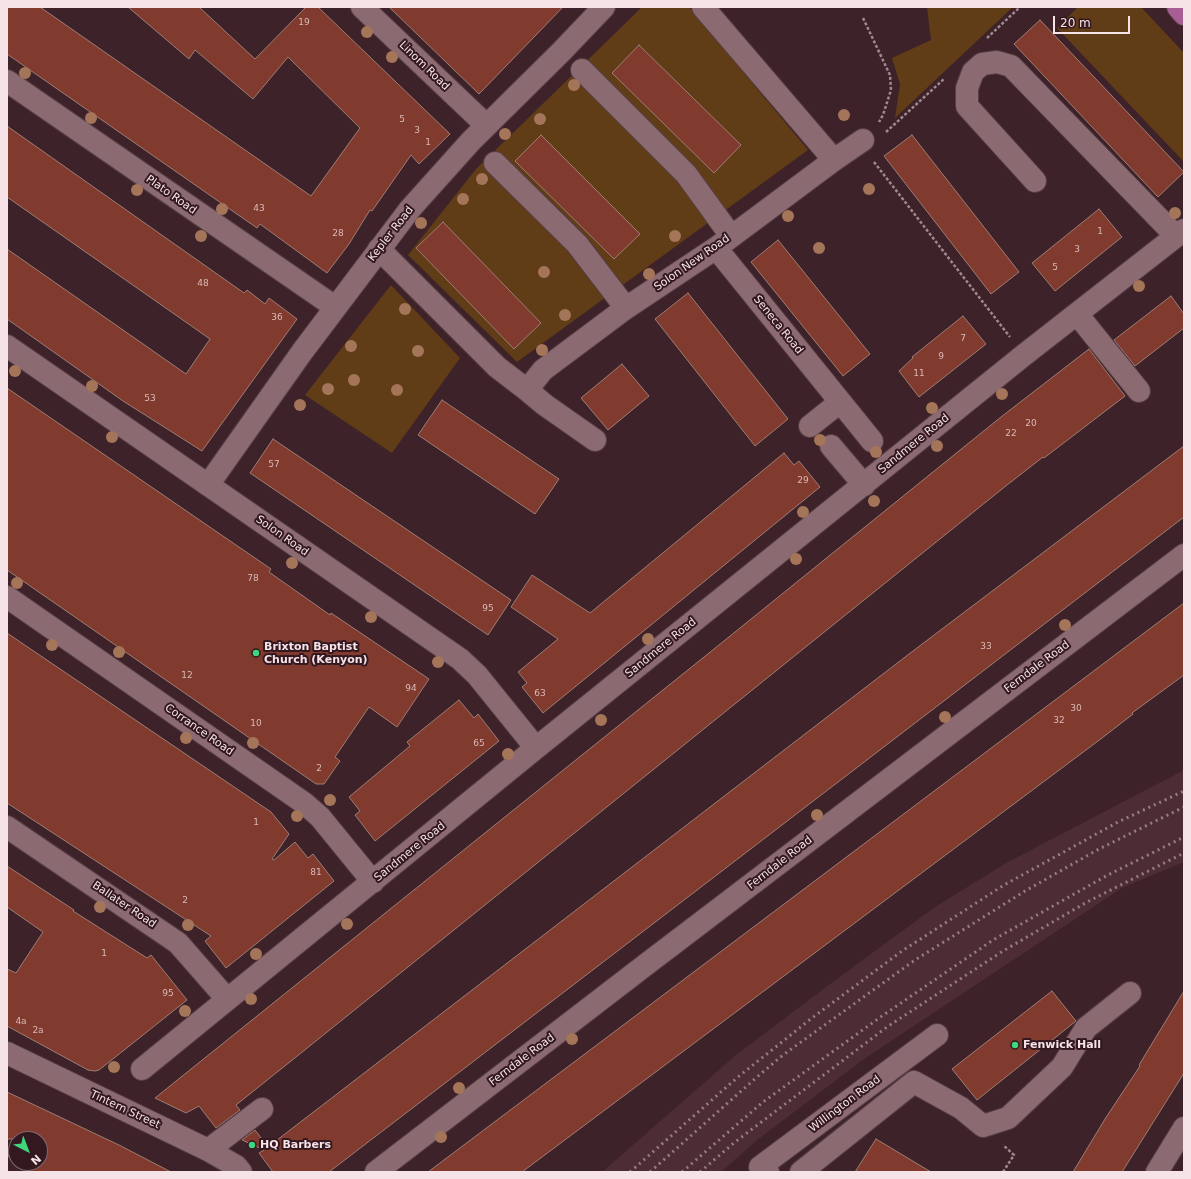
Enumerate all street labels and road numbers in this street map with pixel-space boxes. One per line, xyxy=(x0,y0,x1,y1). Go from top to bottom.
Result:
street label: Linom Road xyxy=(396,39,452,93)
street label: Plato Road xyxy=(143,173,199,217)
street label: Kepler Road xyxy=(366,204,416,264)
street label: Solon New Road xyxy=(652,232,732,294)
street label: Seneca Road xyxy=(750,293,806,357)
street label: Sandmere Road xyxy=(876,411,952,477)
street label: Solon Road xyxy=(253,513,311,559)
street label: Sandmere Road xyxy=(623,615,699,681)
street label: Ferndale Road xyxy=(1002,638,1072,696)
street label: Corrance Road xyxy=(162,701,236,759)
street label: Sandmere Road xyxy=(372,819,448,885)
street label: Ferndale Road xyxy=(745,834,815,892)
street label: Ballater Road xyxy=(90,879,158,931)
street label: Ferndale Road xyxy=(487,1031,557,1089)
street label: Willington Road xyxy=(807,1073,883,1135)
street label: Tintern Street xyxy=(88,1088,162,1132)

